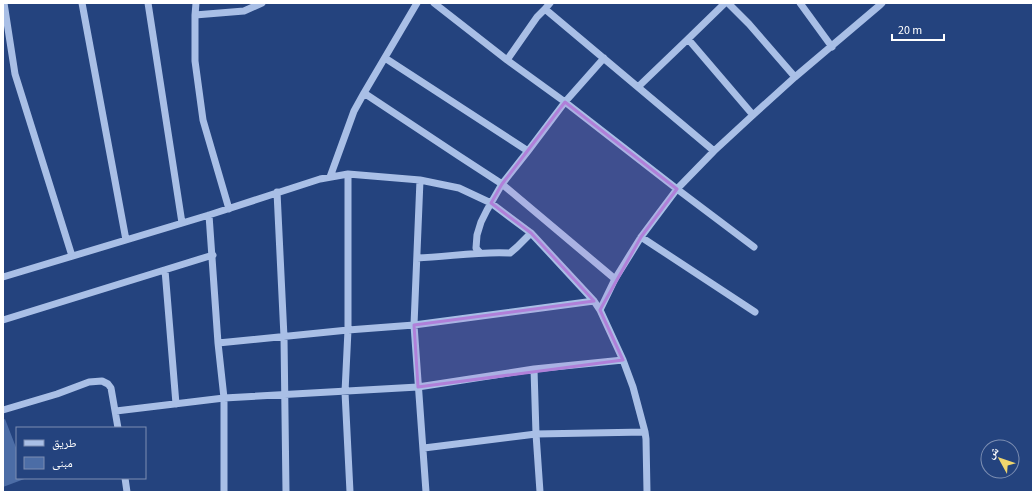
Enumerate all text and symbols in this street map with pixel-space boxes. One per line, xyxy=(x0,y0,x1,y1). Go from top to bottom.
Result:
scale bar xyxy=(892,16,944,42)
text: 20 m xyxy=(898,22,922,39)
legend xyxy=(16,427,146,479)
text: طريق xyxy=(52,435,77,452)
north arrow xyxy=(980,439,1020,479)
text: ش xyxy=(983,443,1002,462)
text: مبنى xyxy=(52,455,73,472)

